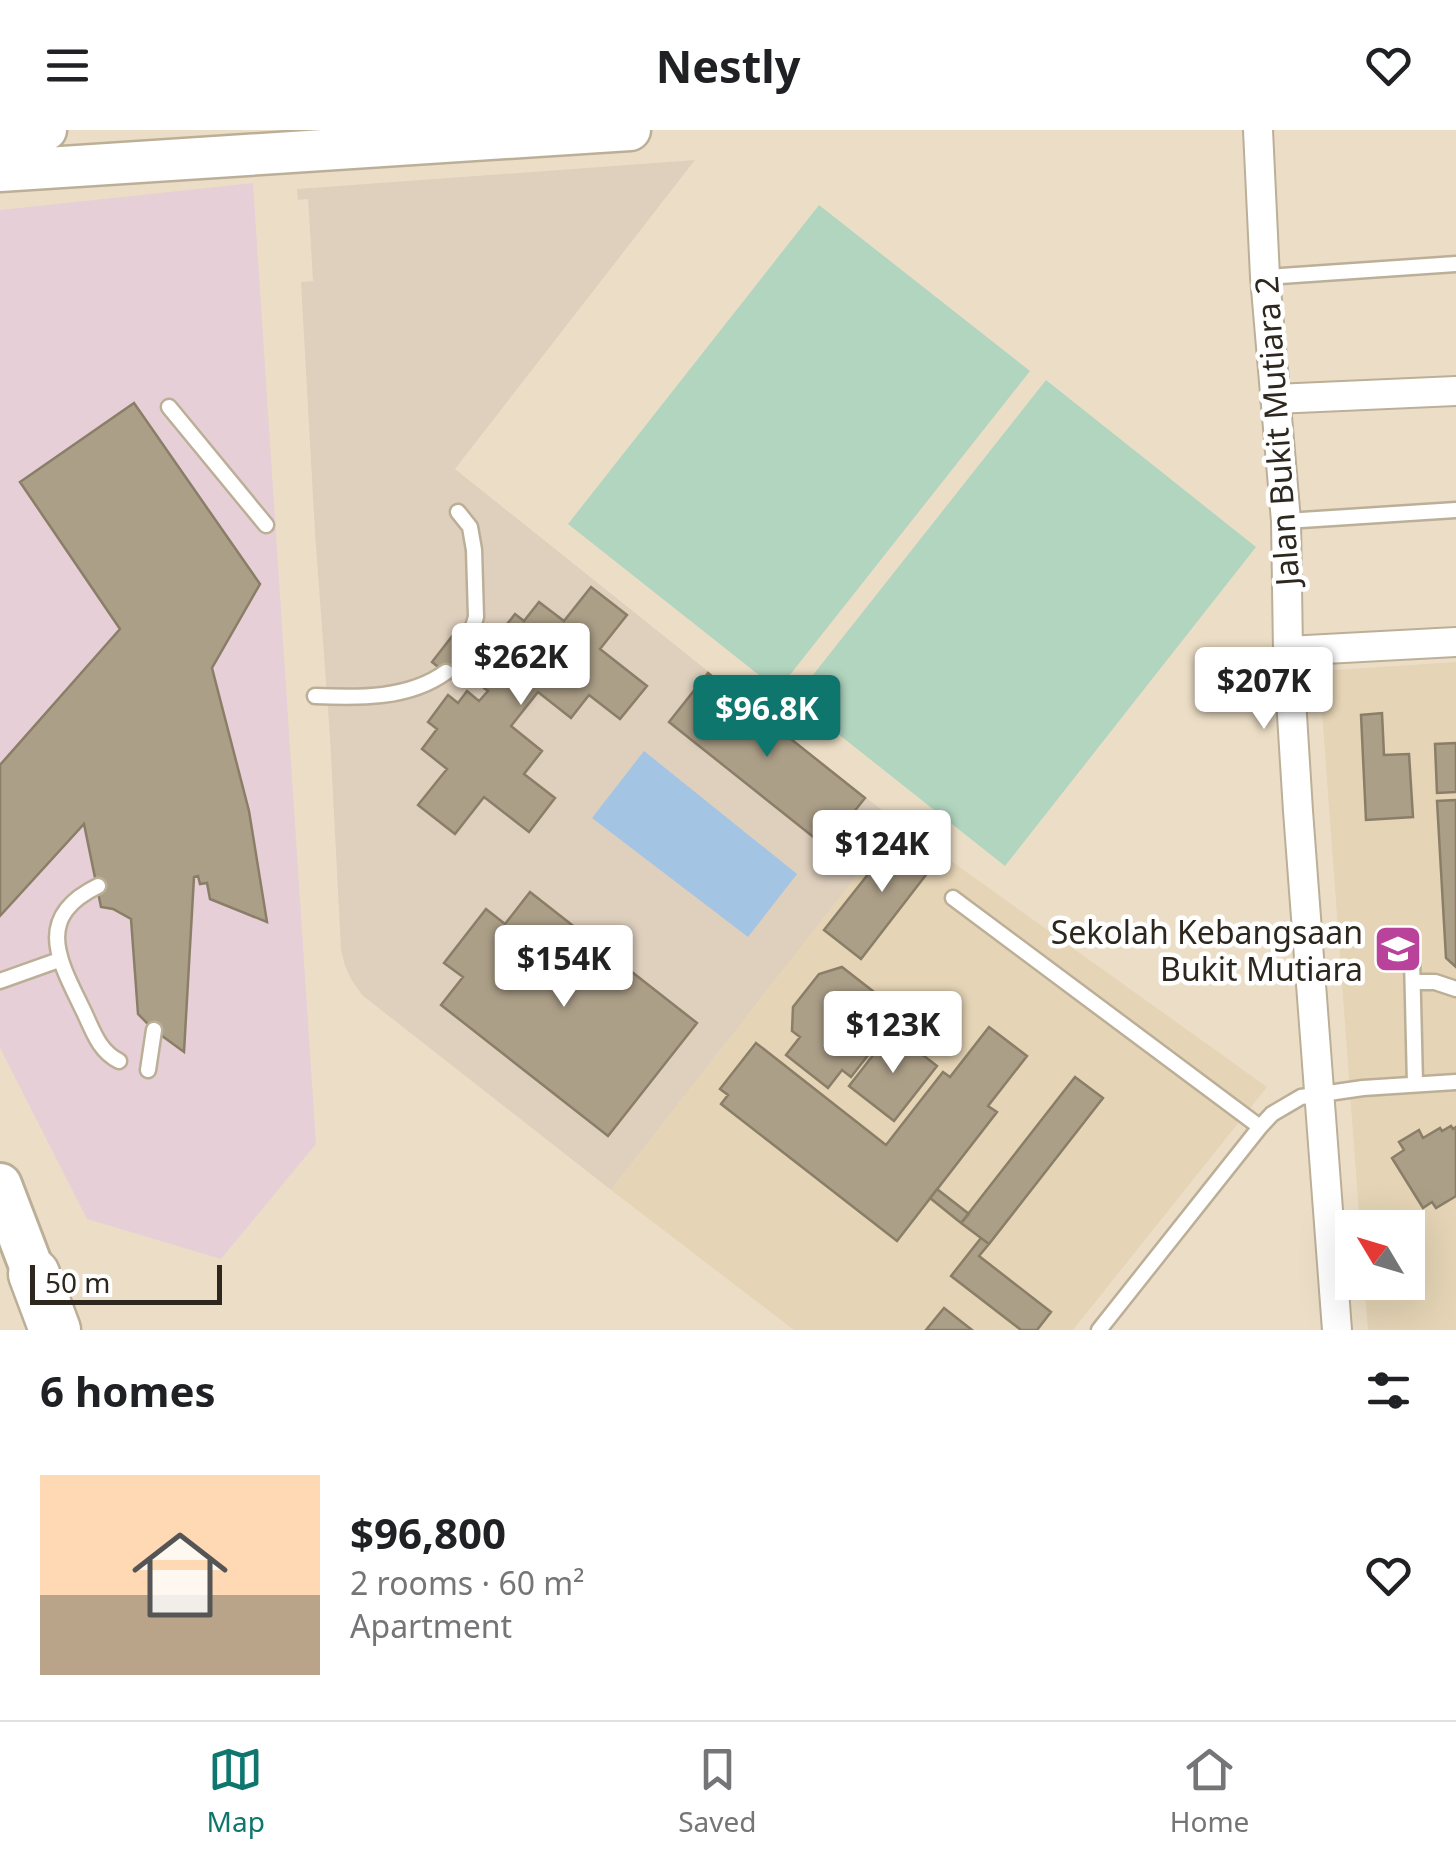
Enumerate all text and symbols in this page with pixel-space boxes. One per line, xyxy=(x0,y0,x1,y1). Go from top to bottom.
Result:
text: Nestly xyxy=(656,35,800,96)
icon: menu xyxy=(40,38,95,93)
icon: heart xyxy=(1361,38,1416,93)
street label: Jalan Bukit Mutiara 2 xyxy=(1244,275,1308,590)
pin: $262K xyxy=(451,623,591,708)
text: $262K xyxy=(474,634,568,677)
pin: $207K xyxy=(1194,647,1334,732)
text: $207K xyxy=(1217,658,1311,701)
pin: $96.8K xyxy=(686,675,848,760)
text: $96.8K xyxy=(715,686,819,729)
pin: $124K xyxy=(812,810,952,895)
text: $124K xyxy=(835,821,929,864)
place label: Sekolah Kebangsaan Bukit Mutiara xyxy=(1051,910,1363,990)
school or university icon: Sekolah Kebangsaan Bukit Mutiara xyxy=(1372,923,1424,975)
pin: $154K xyxy=(494,925,634,1010)
text: $154K xyxy=(517,936,611,979)
pin: $123K xyxy=(823,991,963,1076)
text: $123K xyxy=(846,1002,940,1045)
north arrow xyxy=(1335,1210,1425,1300)
map controls xyxy=(1335,1210,1425,1300)
scale bar xyxy=(30,1260,222,1304)
text: 50 m xyxy=(45,1263,111,1301)
text: 6 homes xyxy=(40,1362,216,1419)
icon: filters xyxy=(1361,1363,1416,1418)
text: $96,800 xyxy=(350,1504,506,1561)
icon: home xyxy=(120,1515,240,1635)
icon: heart xyxy=(1361,1548,1416,1603)
text: 2 rooms · 60 m² xyxy=(350,1561,584,1604)
text: Apartment xyxy=(350,1604,512,1647)
tab: Map xyxy=(207,1742,265,1840)
tab: Saved xyxy=(678,1742,756,1840)
tab: Home xyxy=(1170,1742,1249,1840)

